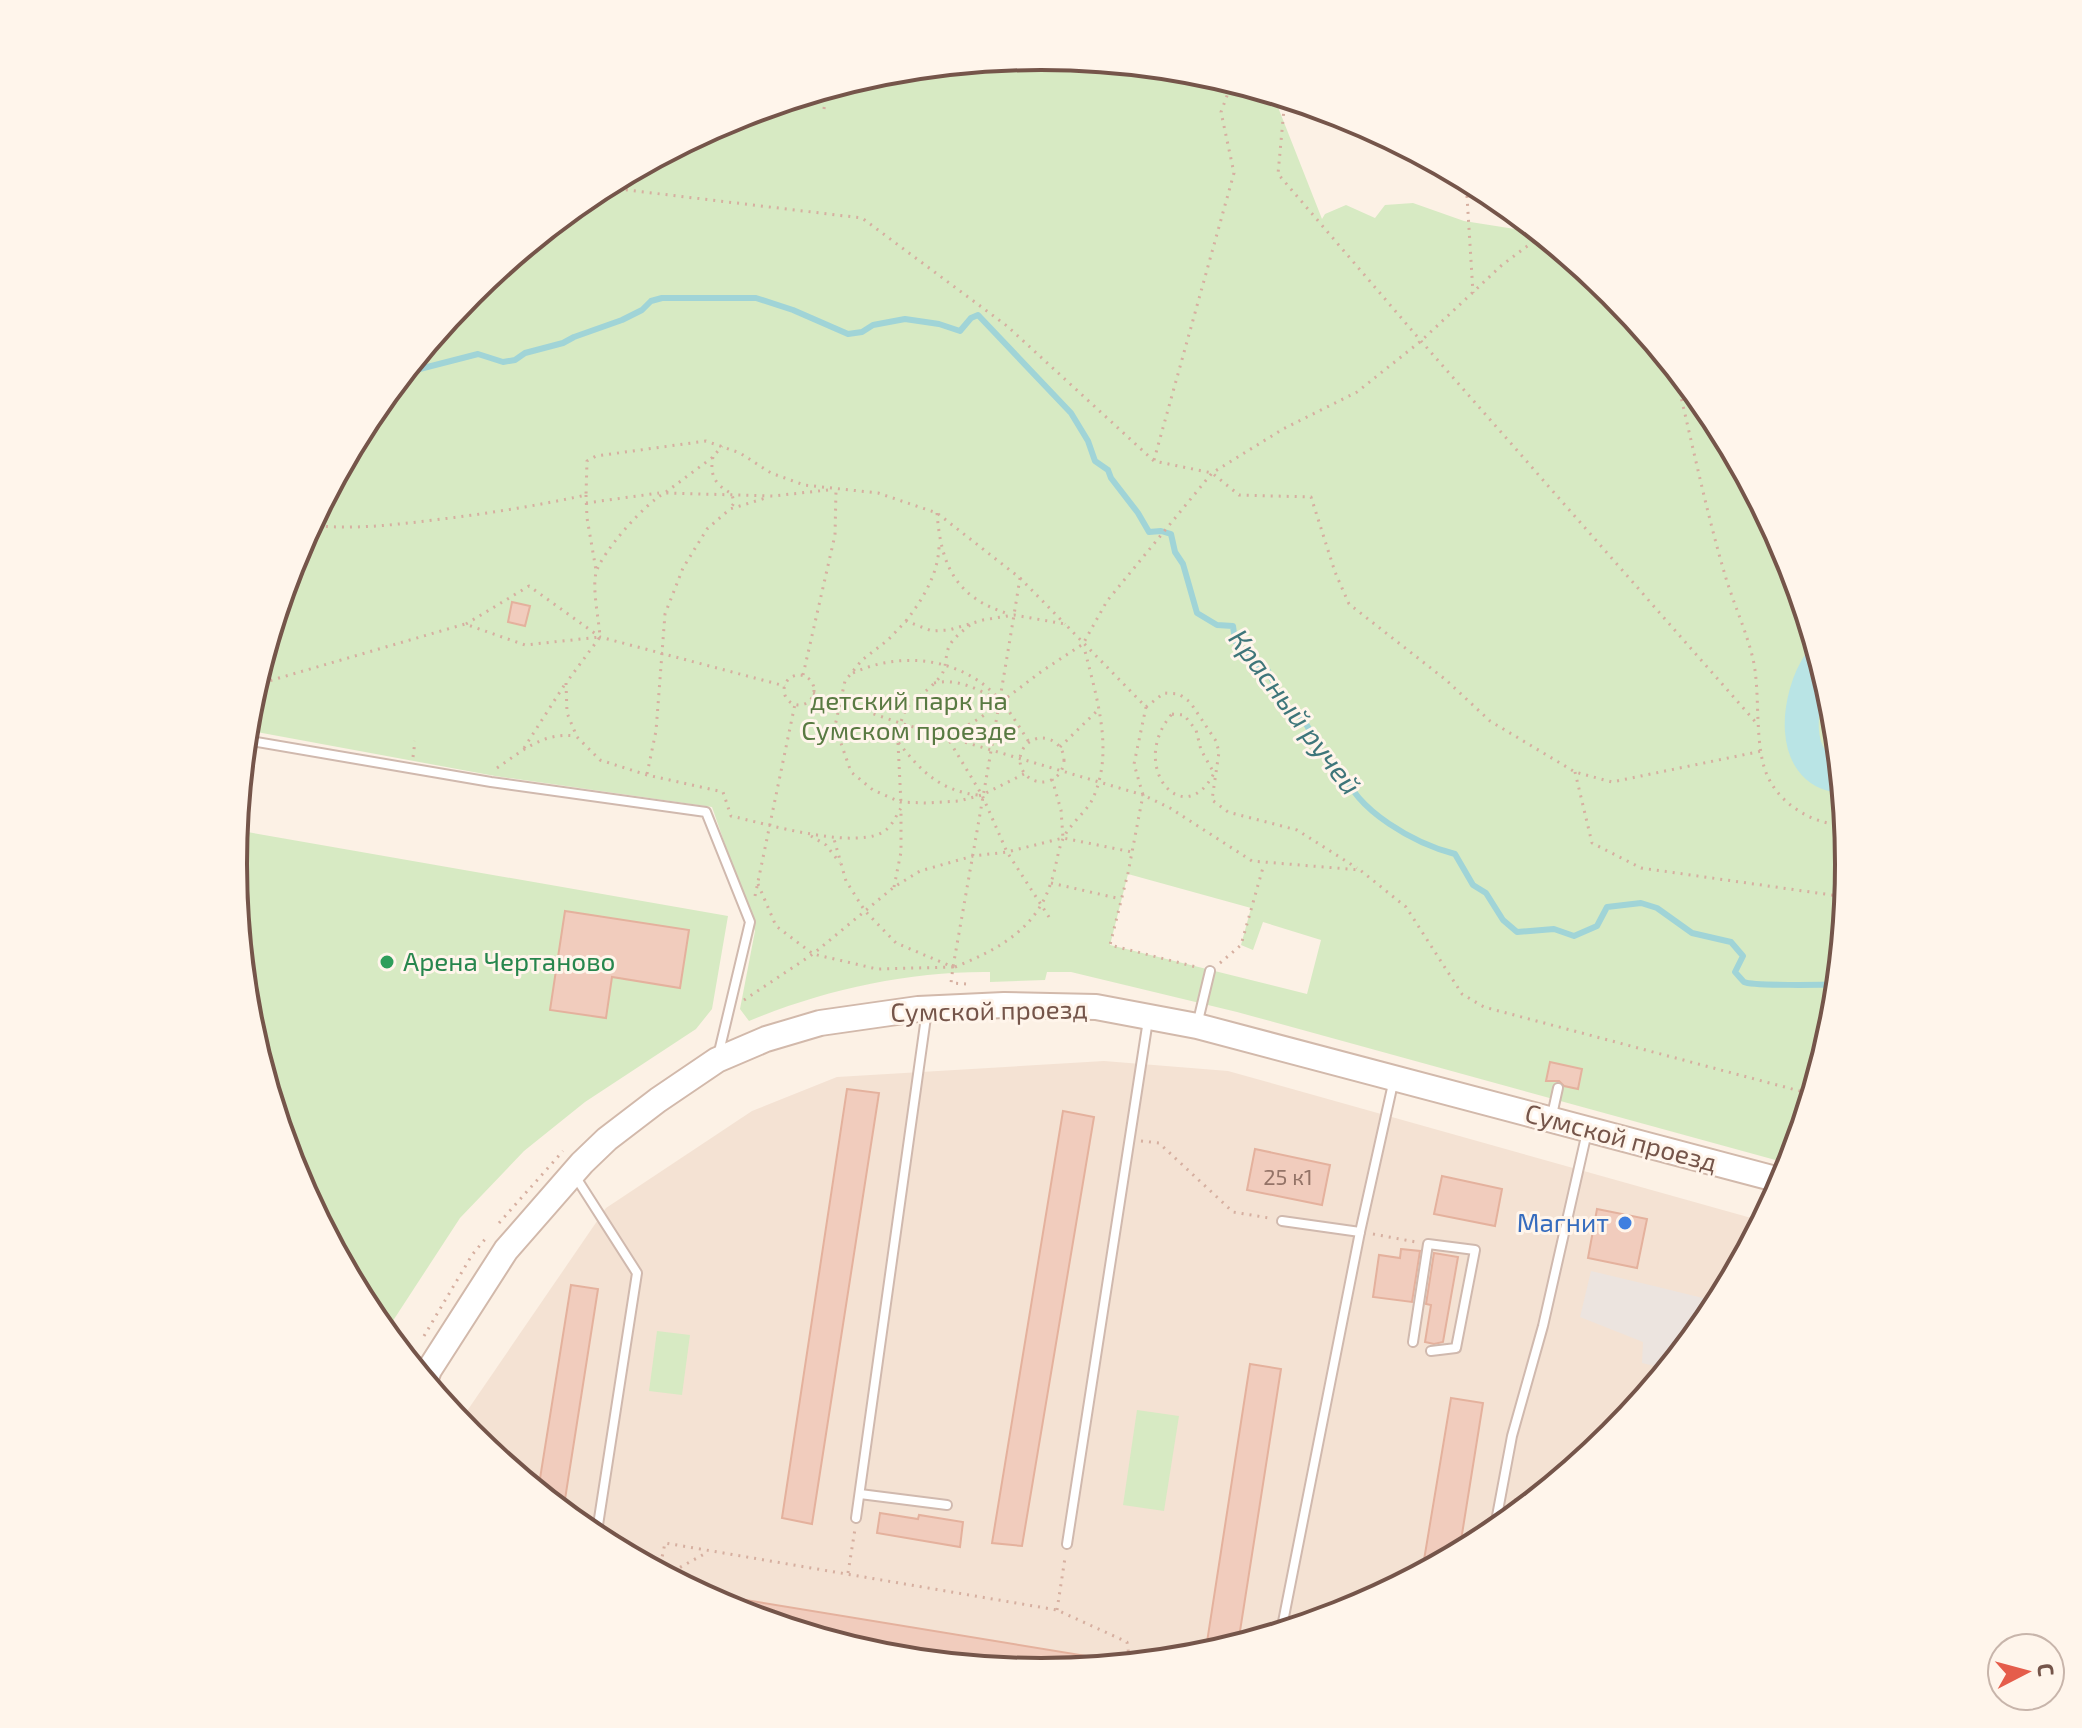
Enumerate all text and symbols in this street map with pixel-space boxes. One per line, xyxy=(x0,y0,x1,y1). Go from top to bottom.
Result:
water label: Красный ручей xyxy=(1223,622,1369,801)
park label: детский парк на Сумском проезде xyxy=(801,684,1017,746)
place label: Арена Чертаново xyxy=(403,945,615,976)
marker: Арена Чертаново xyxy=(378,953,396,971)
street label: Сумской проезд xyxy=(890,992,1088,1028)
street label: Сумской проезд xyxy=(1522,1096,1721,1178)
house number: 25 к1 xyxy=(1263,1163,1313,1189)
place label: Магнит xyxy=(1517,1206,1609,1237)
marker: Магнит xyxy=(1616,1214,1634,1232)
north arrow xyxy=(1986,1632,2066,1712)
text: С xyxy=(2033,1662,2060,1678)

